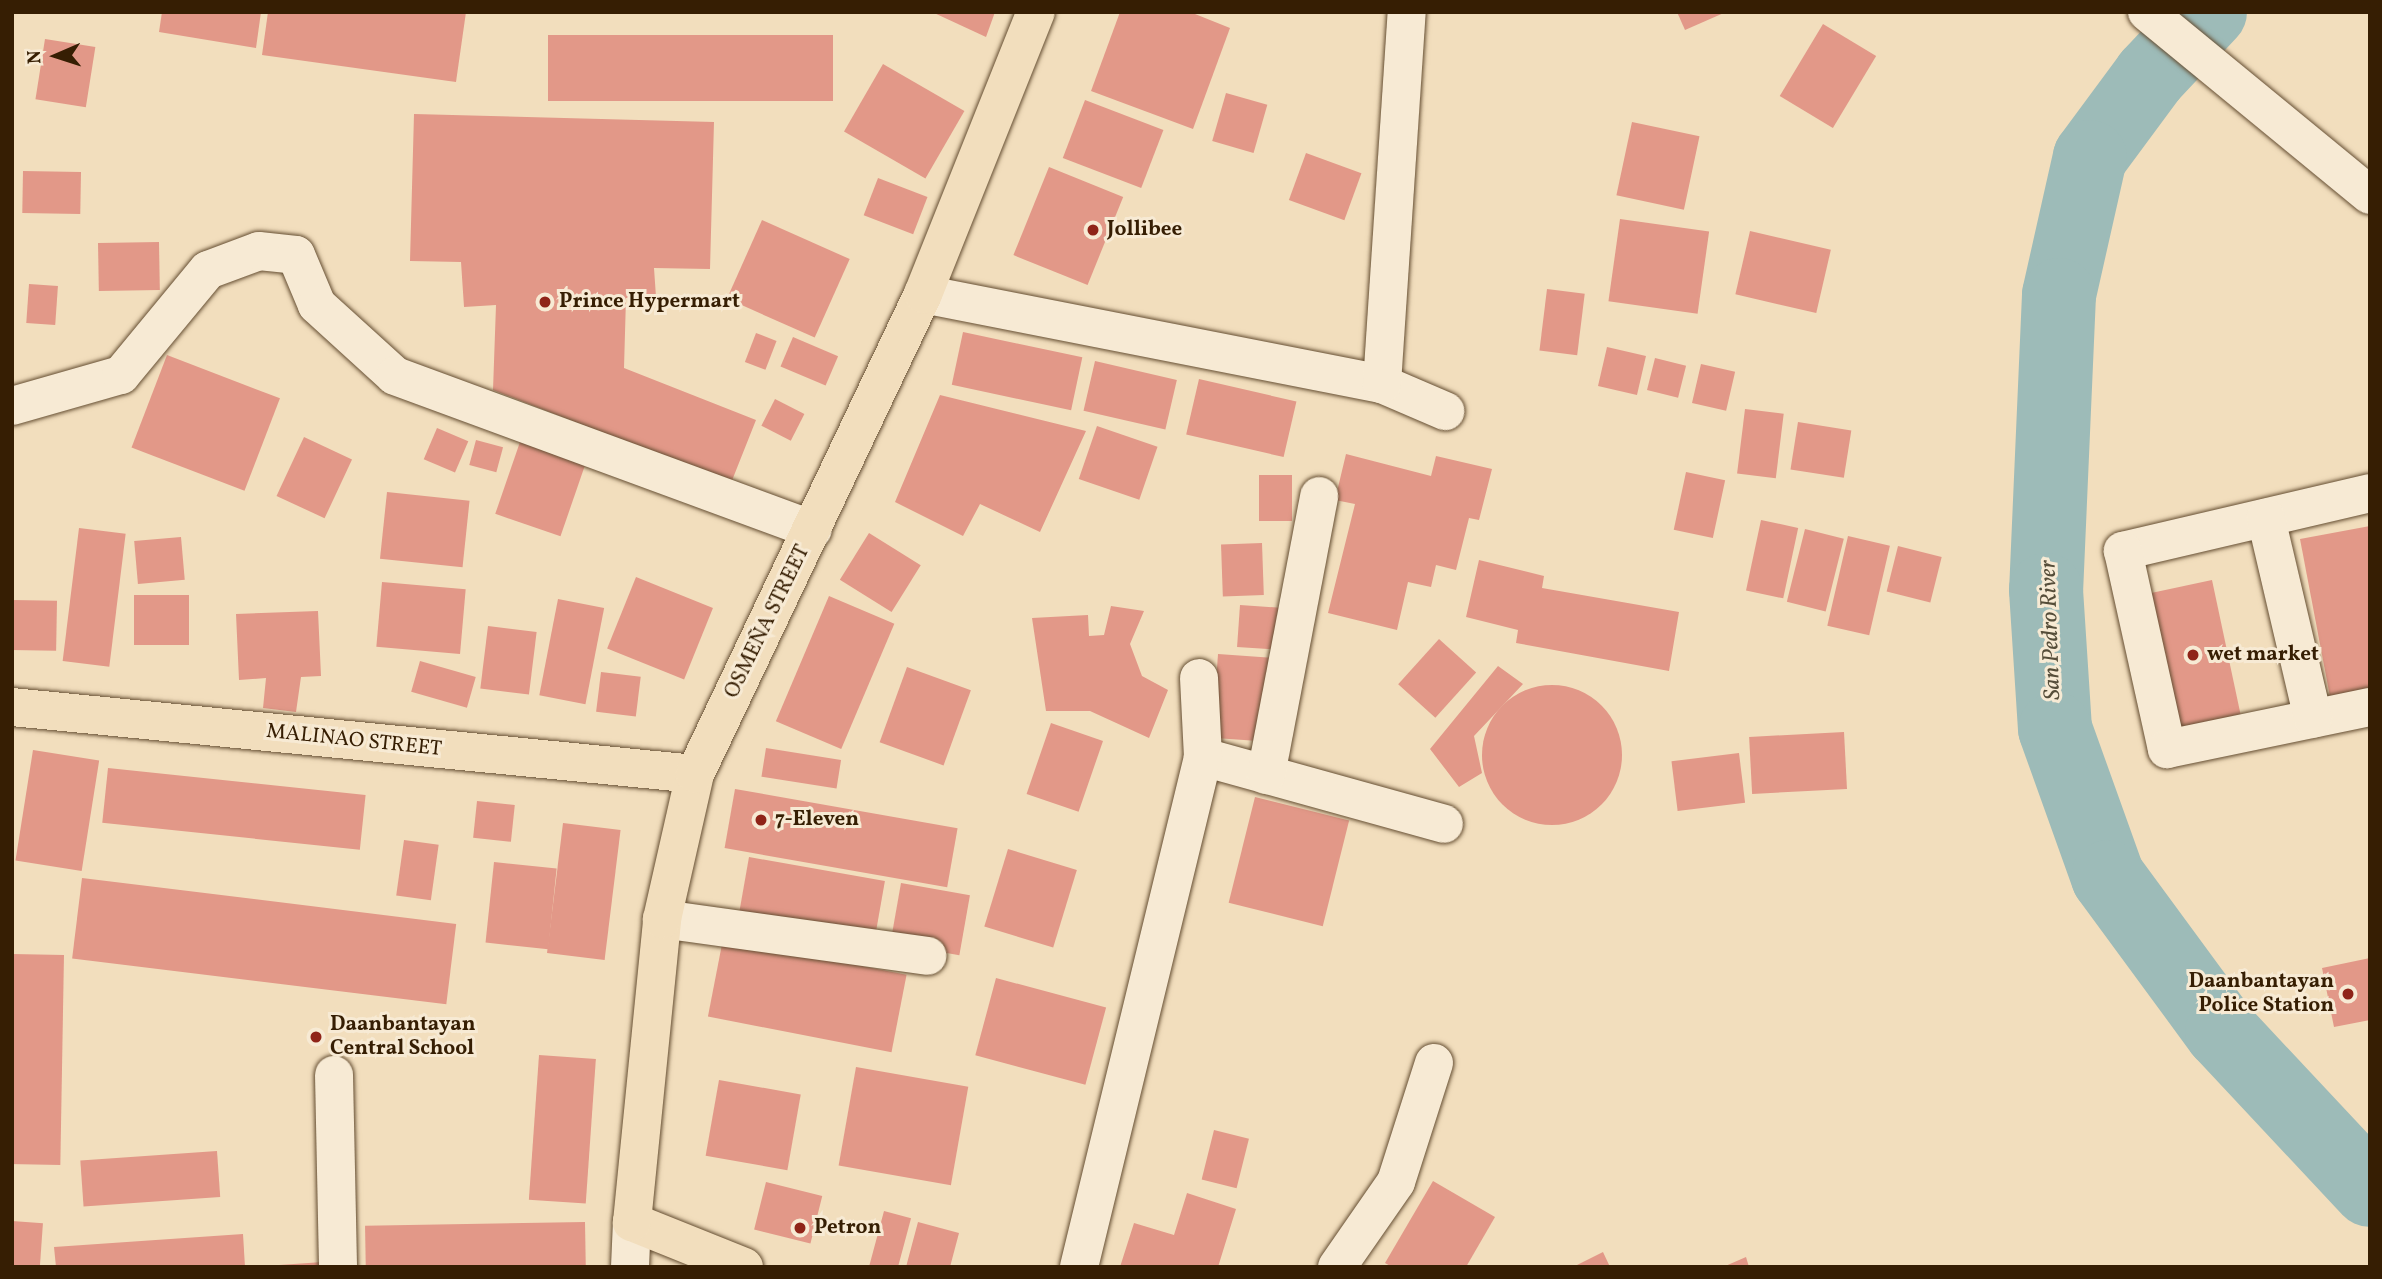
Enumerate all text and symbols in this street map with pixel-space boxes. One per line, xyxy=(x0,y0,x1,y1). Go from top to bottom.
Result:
north arrow xyxy=(21,21,91,91)
text: N xyxy=(22,50,48,65)
place label: Jollibee xyxy=(1107,217,1182,243)
marker: Jollibee xyxy=(1085,222,1101,238)
place label: Prince Hypermart xyxy=(559,289,740,315)
marker: Prince Hypermart xyxy=(537,294,553,310)
street label: OSMEÑA STREET xyxy=(720,541,816,703)
water label: San Pedro River xyxy=(2035,559,2067,701)
place label: wet market xyxy=(2207,642,2319,668)
marker: wet market xyxy=(2185,647,2201,663)
street label: MALINAO STREET xyxy=(265,719,443,763)
place label: 7-Eleven xyxy=(775,807,859,833)
marker: 7-Eleven xyxy=(753,812,769,828)
place label: Daanbantayan Police Station xyxy=(2188,969,2334,1019)
marker: Daanbantayan Police Station xyxy=(2340,986,2356,1002)
place label: Daanbantayan Central School xyxy=(330,1012,476,1062)
marker: Daanbantayan Central School xyxy=(308,1029,324,1045)
place label: Petron xyxy=(814,1215,881,1241)
marker: Petron xyxy=(792,1220,808,1236)

